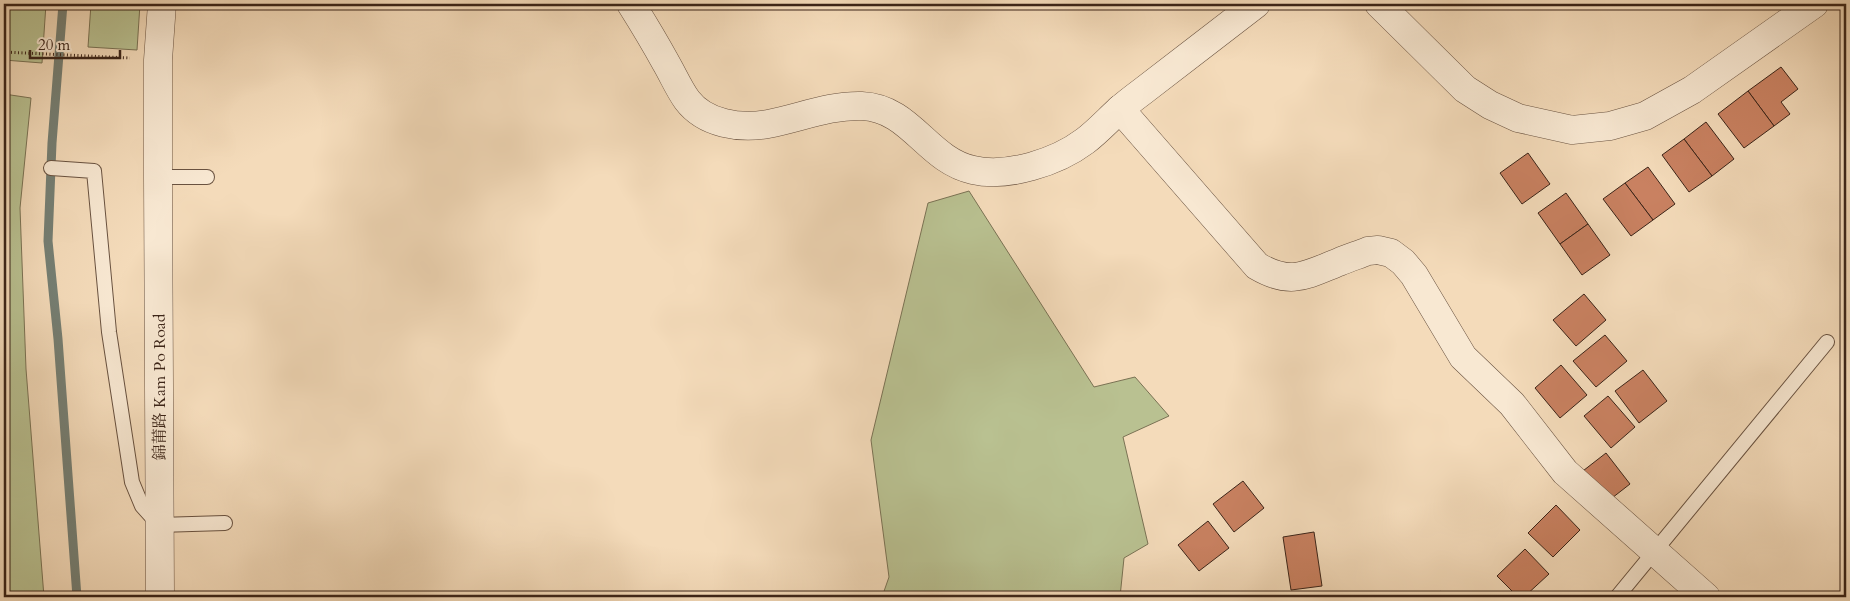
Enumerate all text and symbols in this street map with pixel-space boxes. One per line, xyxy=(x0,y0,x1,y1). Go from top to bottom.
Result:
scale bar xyxy=(30,28,120,60)
text: 20 m xyxy=(38,35,70,55)
street label: 錦莆路 Kam Po Road xyxy=(149,313,171,461)

